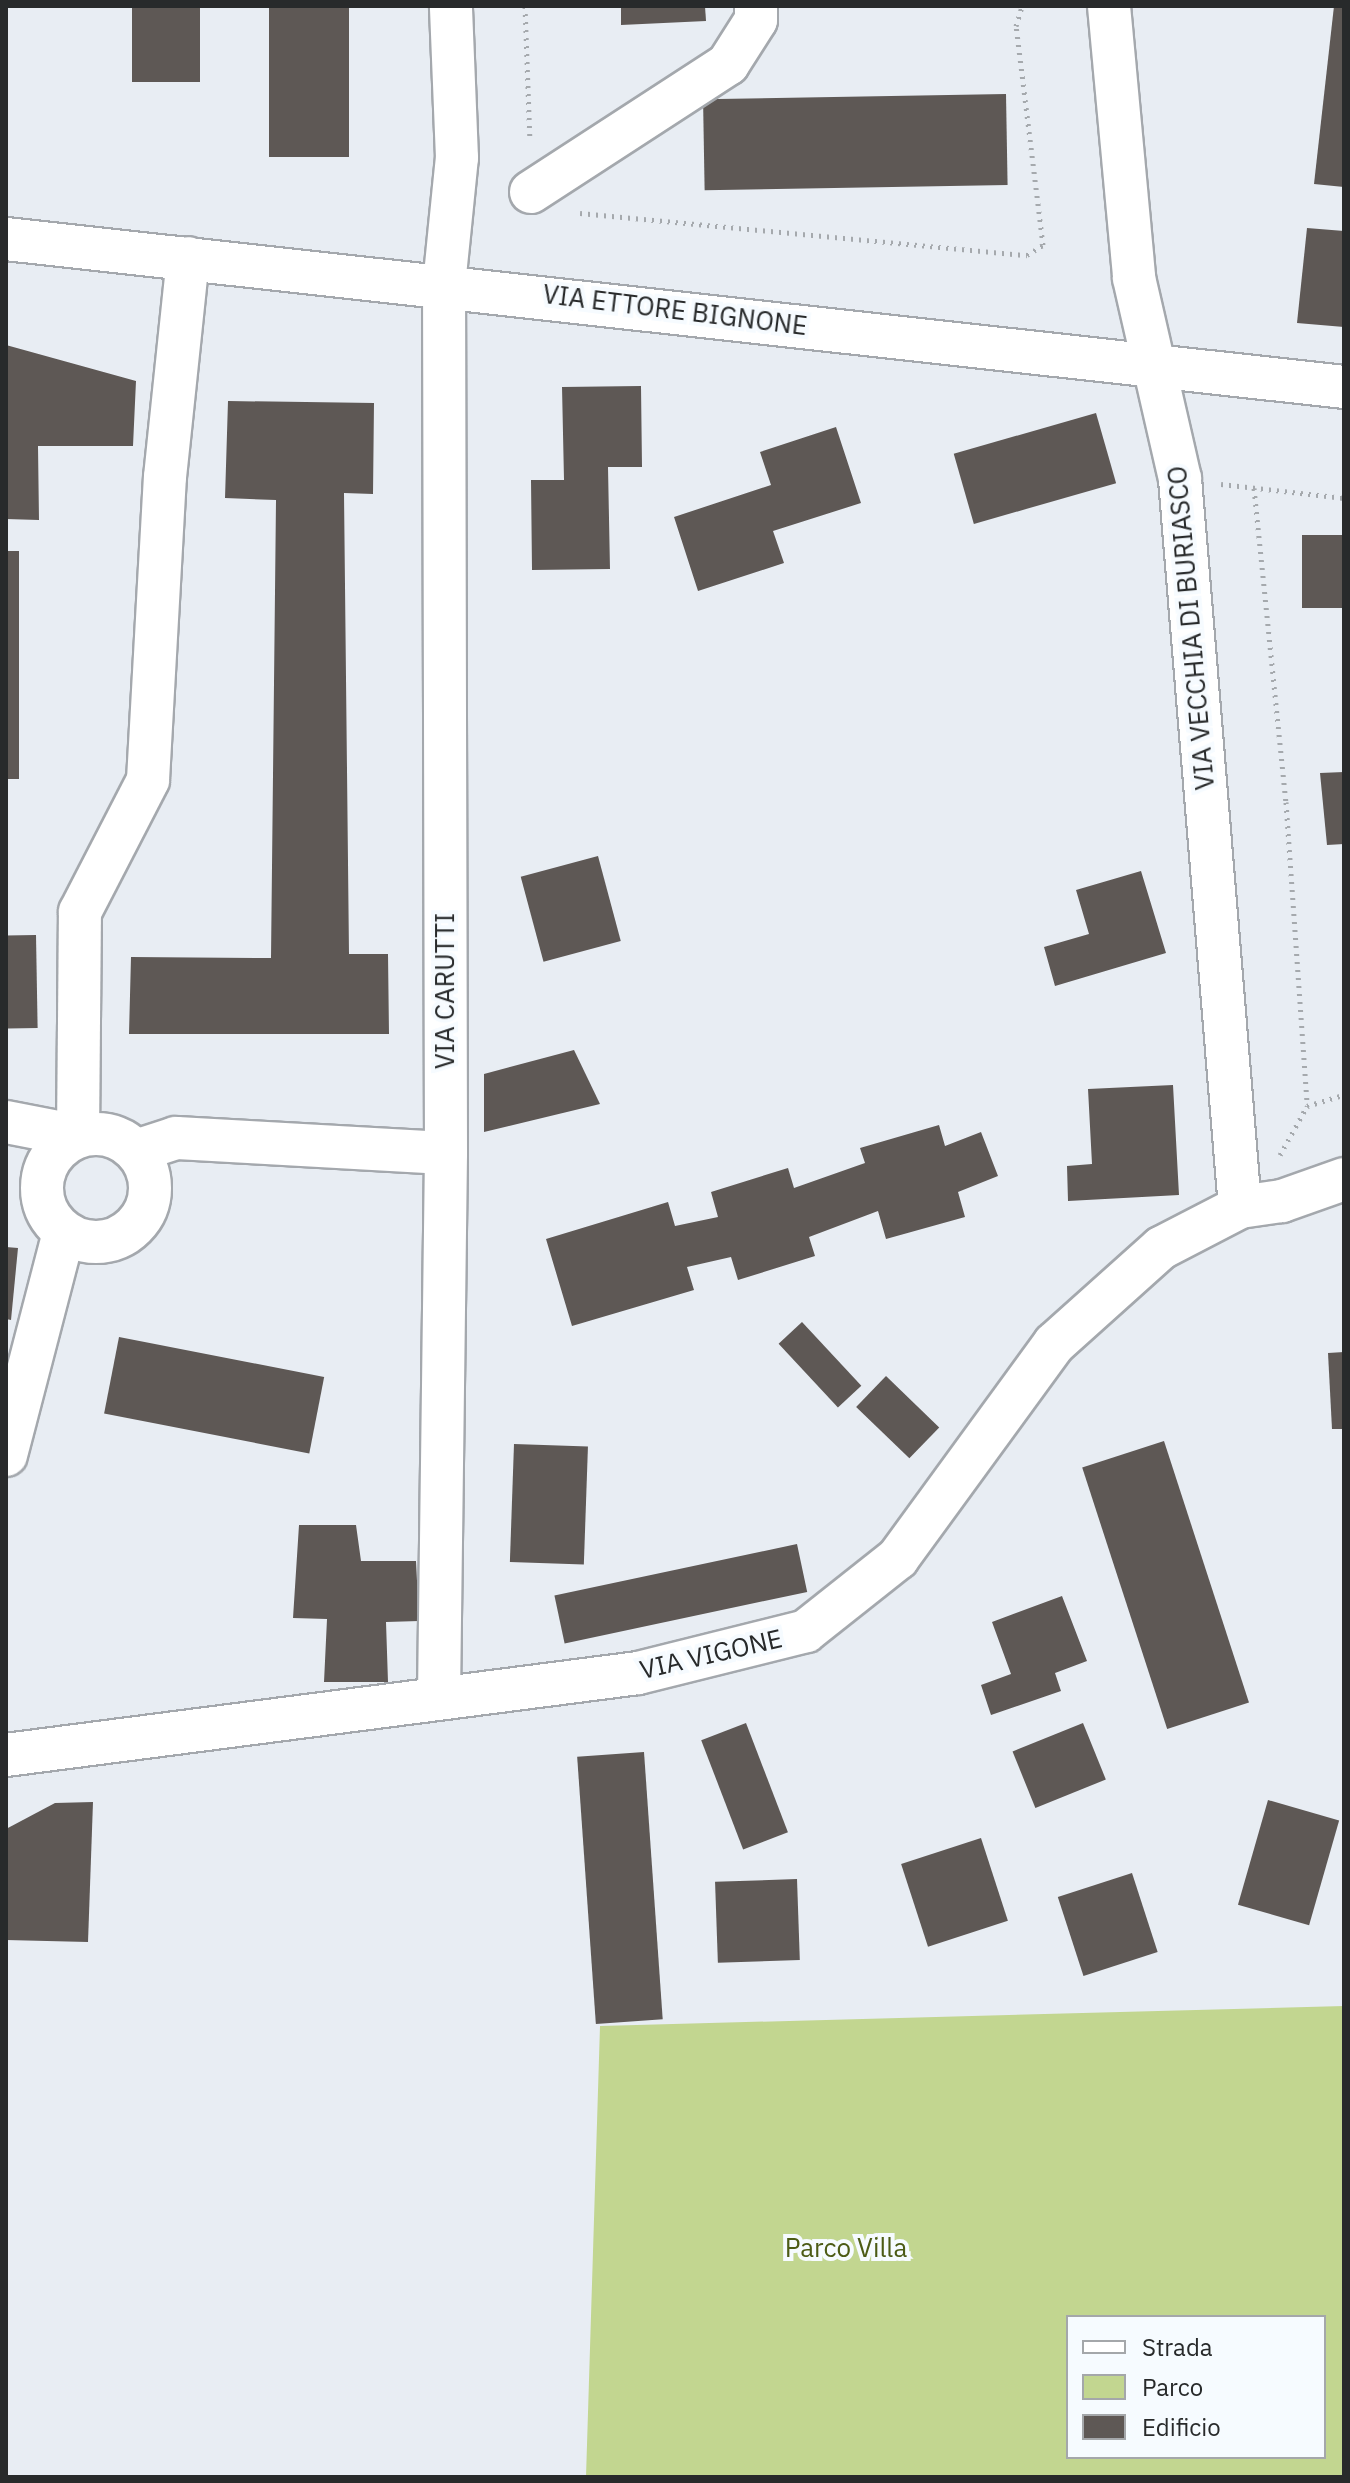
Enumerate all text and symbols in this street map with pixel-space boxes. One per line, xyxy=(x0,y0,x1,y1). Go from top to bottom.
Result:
street label: VIA ETTORE BIGNONE xyxy=(541,278,809,342)
street label: VIA VECCHIA DI BURIASCO xyxy=(1161,465,1221,791)
street label: VIA CARUTTI xyxy=(429,913,461,1069)
street label: VIA VIGONE xyxy=(637,1622,785,1686)
park label: Parco Villa xyxy=(785,2232,907,2264)
legend xyxy=(1066,2315,1326,2459)
text: Strada xyxy=(1142,2331,1213,2363)
text: Parco xyxy=(1142,2371,1203,2403)
text: Edificio xyxy=(1142,2411,1221,2443)

